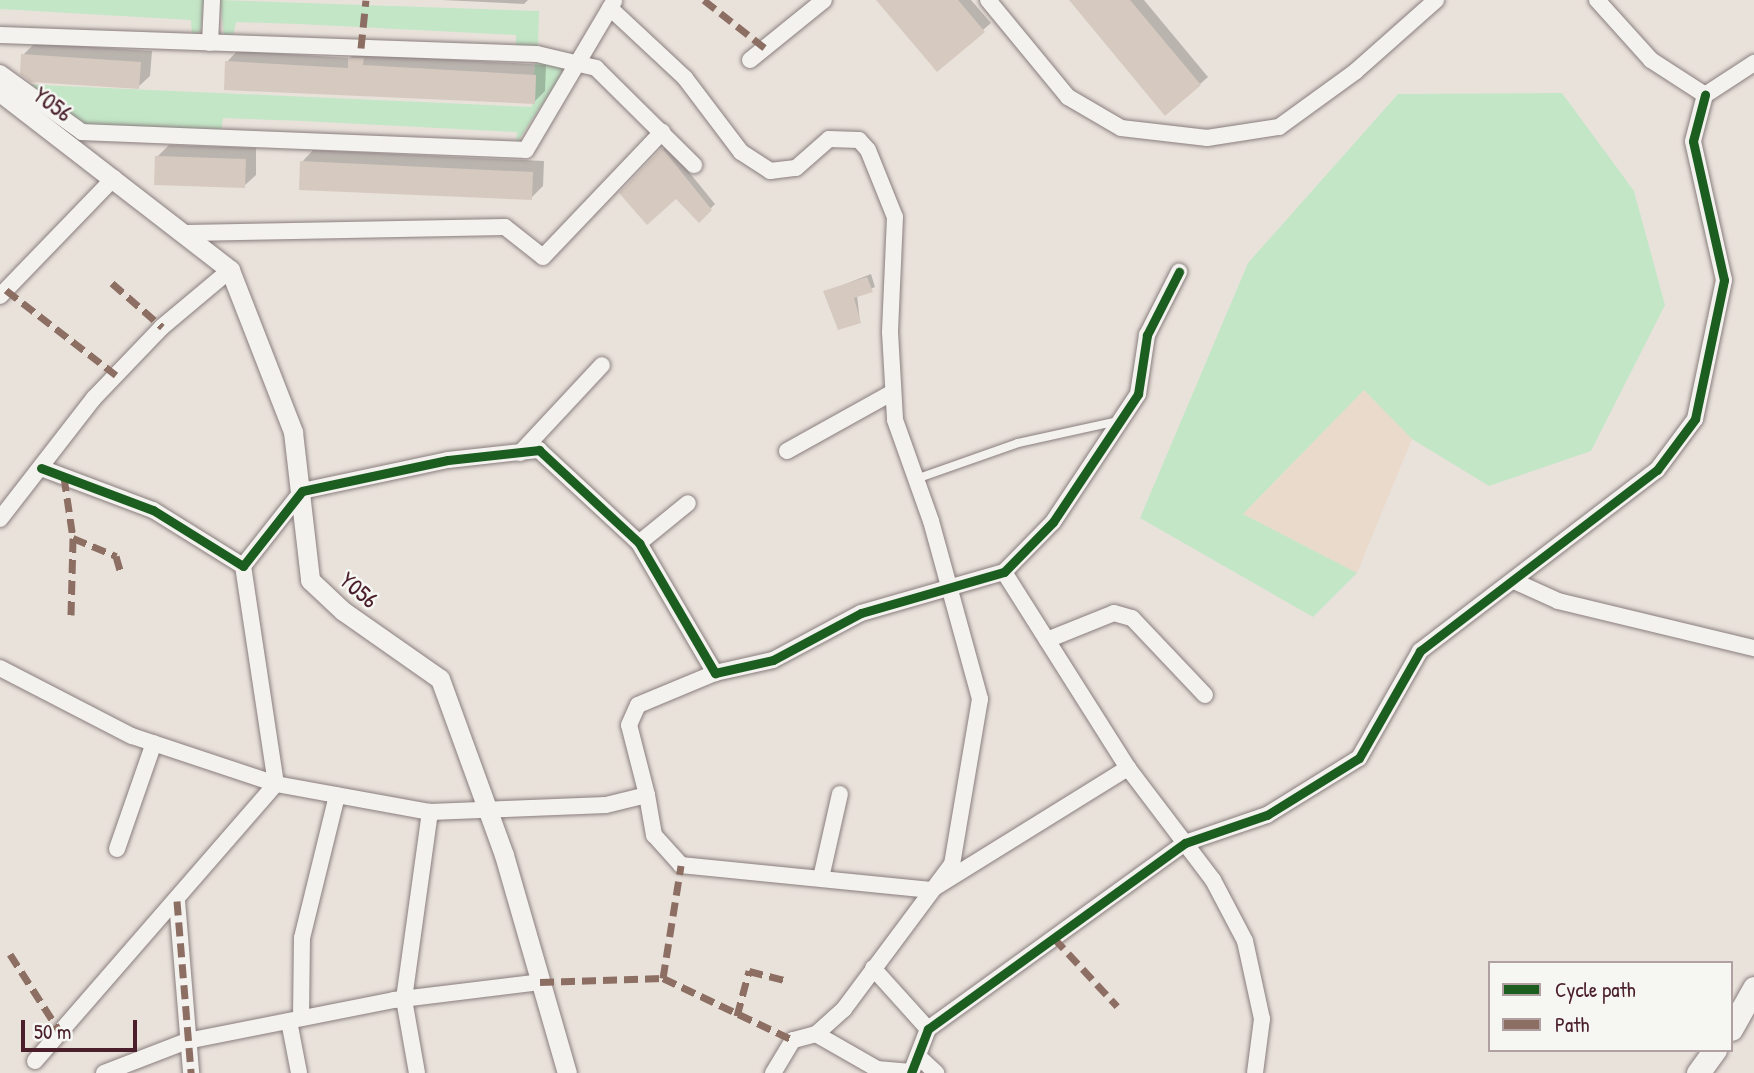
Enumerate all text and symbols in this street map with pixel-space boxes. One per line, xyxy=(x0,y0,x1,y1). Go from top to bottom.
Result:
street label: Y056 xyxy=(28,80,78,128)
street label: Y056 xyxy=(334,566,384,614)
legend xyxy=(1488,961,1733,1052)
text: Cycle path xyxy=(1555,975,1636,1004)
scale bar xyxy=(24,1006,140,1050)
text: Path xyxy=(1555,1010,1589,1039)
text: 50 m xyxy=(34,1017,71,1046)

